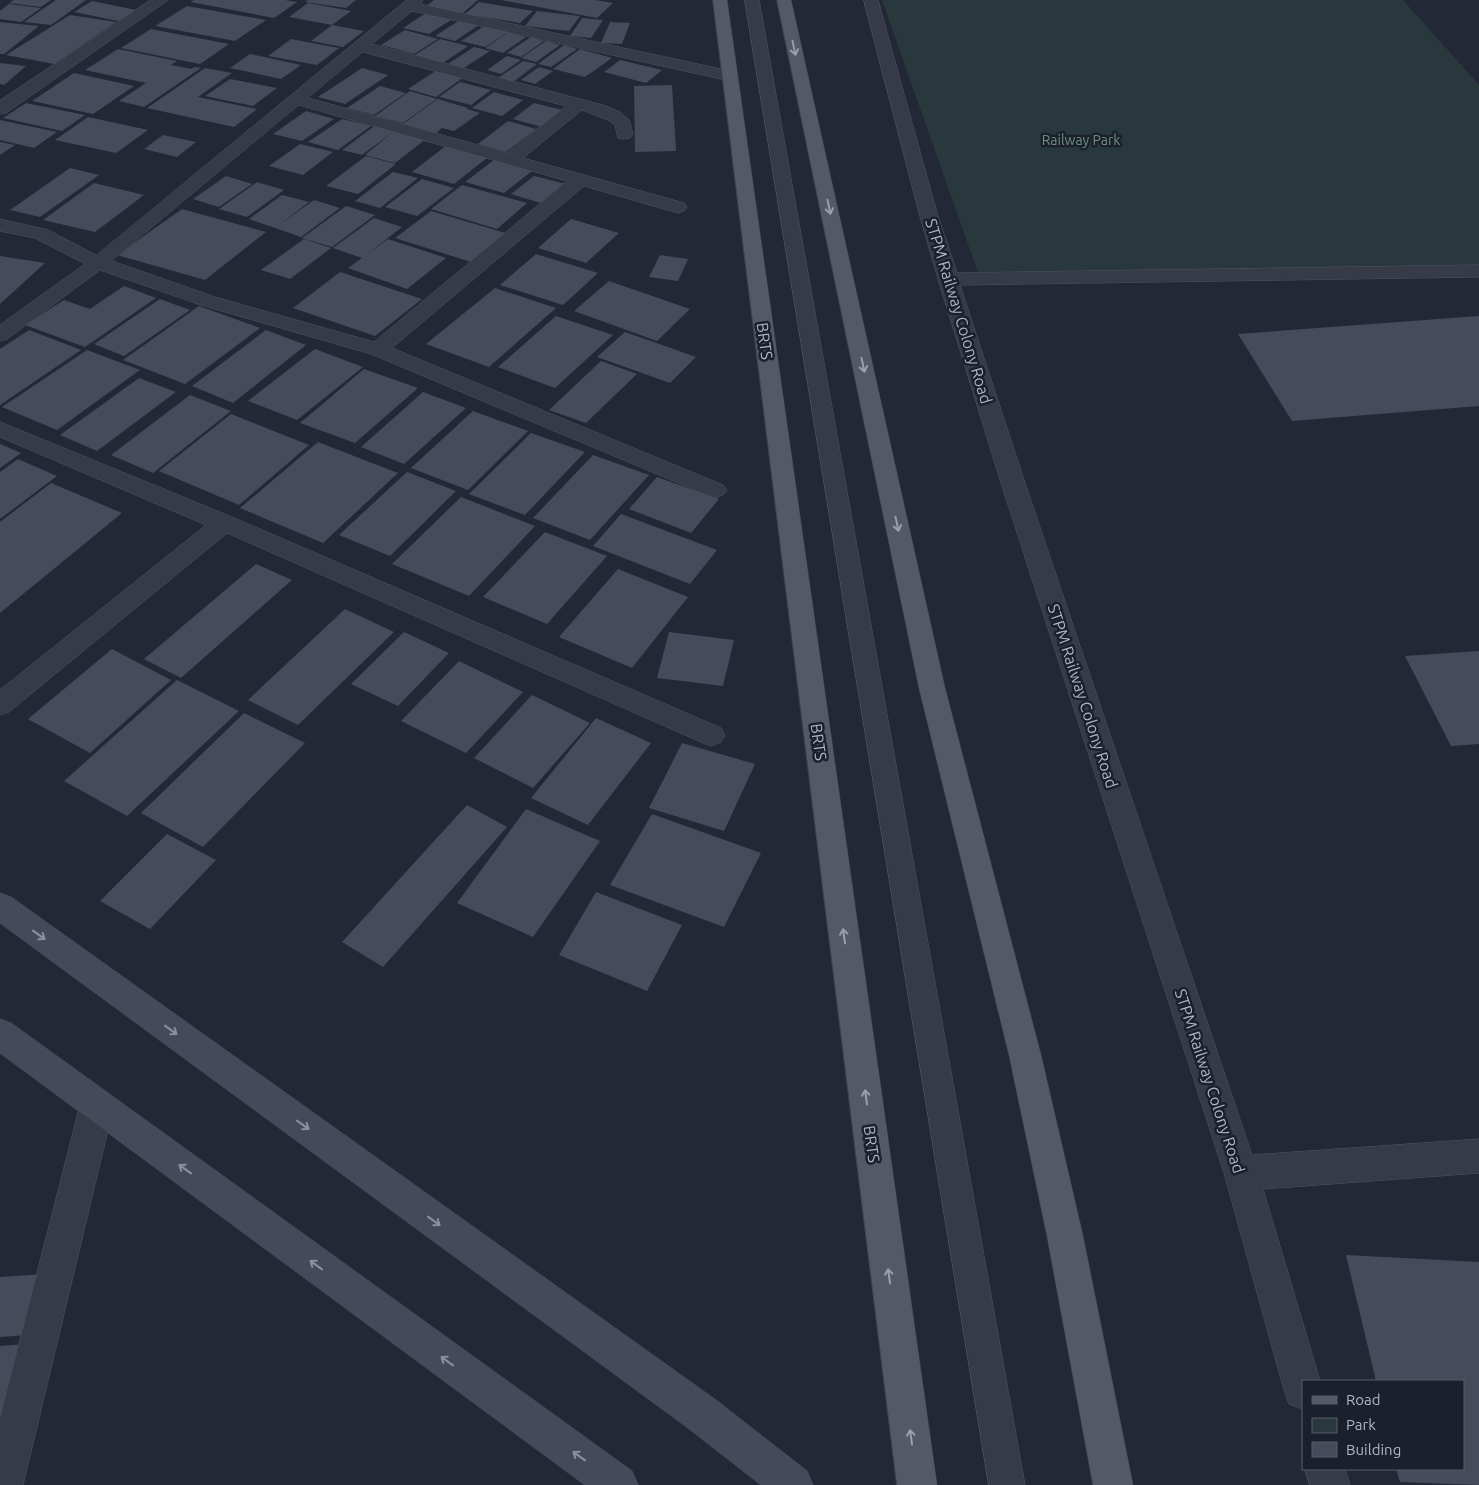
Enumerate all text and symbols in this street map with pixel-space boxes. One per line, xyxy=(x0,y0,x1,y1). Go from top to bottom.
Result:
one-way arrow xyxy=(790,39,800,55)
park label: Railway Park xyxy=(1042,132,1120,148)
one-way arrow xyxy=(824,198,834,214)
street label: STPM Railway Colony Road xyxy=(922,216,996,406)
street label: BRTS xyxy=(753,321,777,361)
one-way arrow xyxy=(858,357,868,373)
one-way arrow xyxy=(893,516,902,532)
street label: STPM Railway Colony Road xyxy=(1045,602,1121,790)
street label: BRTS xyxy=(807,722,831,762)
one-way arrow xyxy=(839,928,849,944)
one-way arrow xyxy=(32,930,46,940)
street label: STPM Railway Colony Road xyxy=(1172,987,1248,1175)
one-way arrow xyxy=(164,1025,178,1035)
one-way arrow xyxy=(861,1089,871,1105)
one-way arrow xyxy=(296,1120,309,1131)
street label: BRTS xyxy=(860,1124,884,1164)
one-way arrow xyxy=(178,1164,192,1174)
one-way arrow xyxy=(427,1216,441,1226)
one-way arrow xyxy=(309,1260,323,1270)
one-way arrow xyxy=(884,1268,894,1284)
one-way arrow xyxy=(441,1355,454,1366)
legend xyxy=(1302,1380,1464,1470)
text: Road xyxy=(1346,1391,1381,1408)
text: Park xyxy=(1346,1416,1376,1433)
one-way arrow xyxy=(906,1429,916,1445)
text: Building xyxy=(1346,1441,1401,1458)
one-way arrow xyxy=(572,1451,586,1461)

